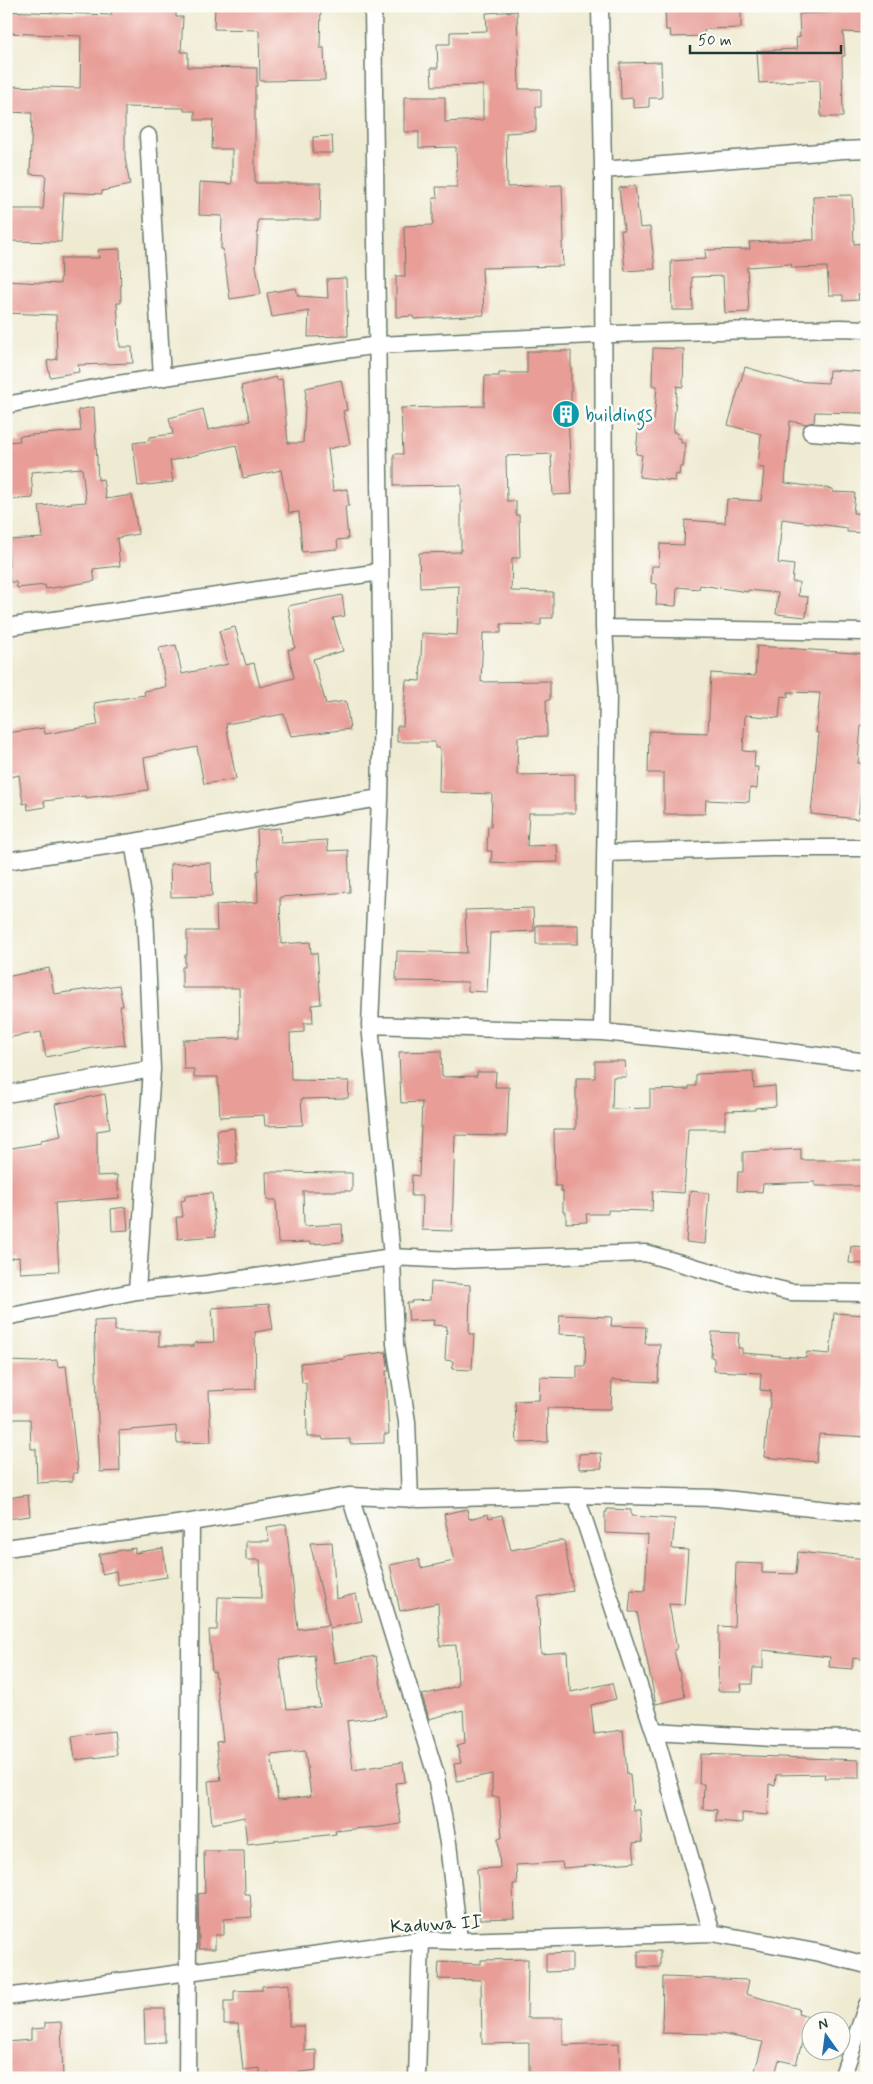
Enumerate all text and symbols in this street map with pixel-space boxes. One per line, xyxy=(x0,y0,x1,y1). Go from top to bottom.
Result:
scale bar xyxy=(690,22,842,54)
text: 50 m xyxy=(698,31,732,51)
building icon: buildings xyxy=(551,399,581,429)
place label: buildings xyxy=(585,403,653,431)
street label: Kaduwa II xyxy=(390,1910,483,1939)
north arrow xyxy=(800,2012,850,2062)
text: N xyxy=(816,2014,830,2034)

